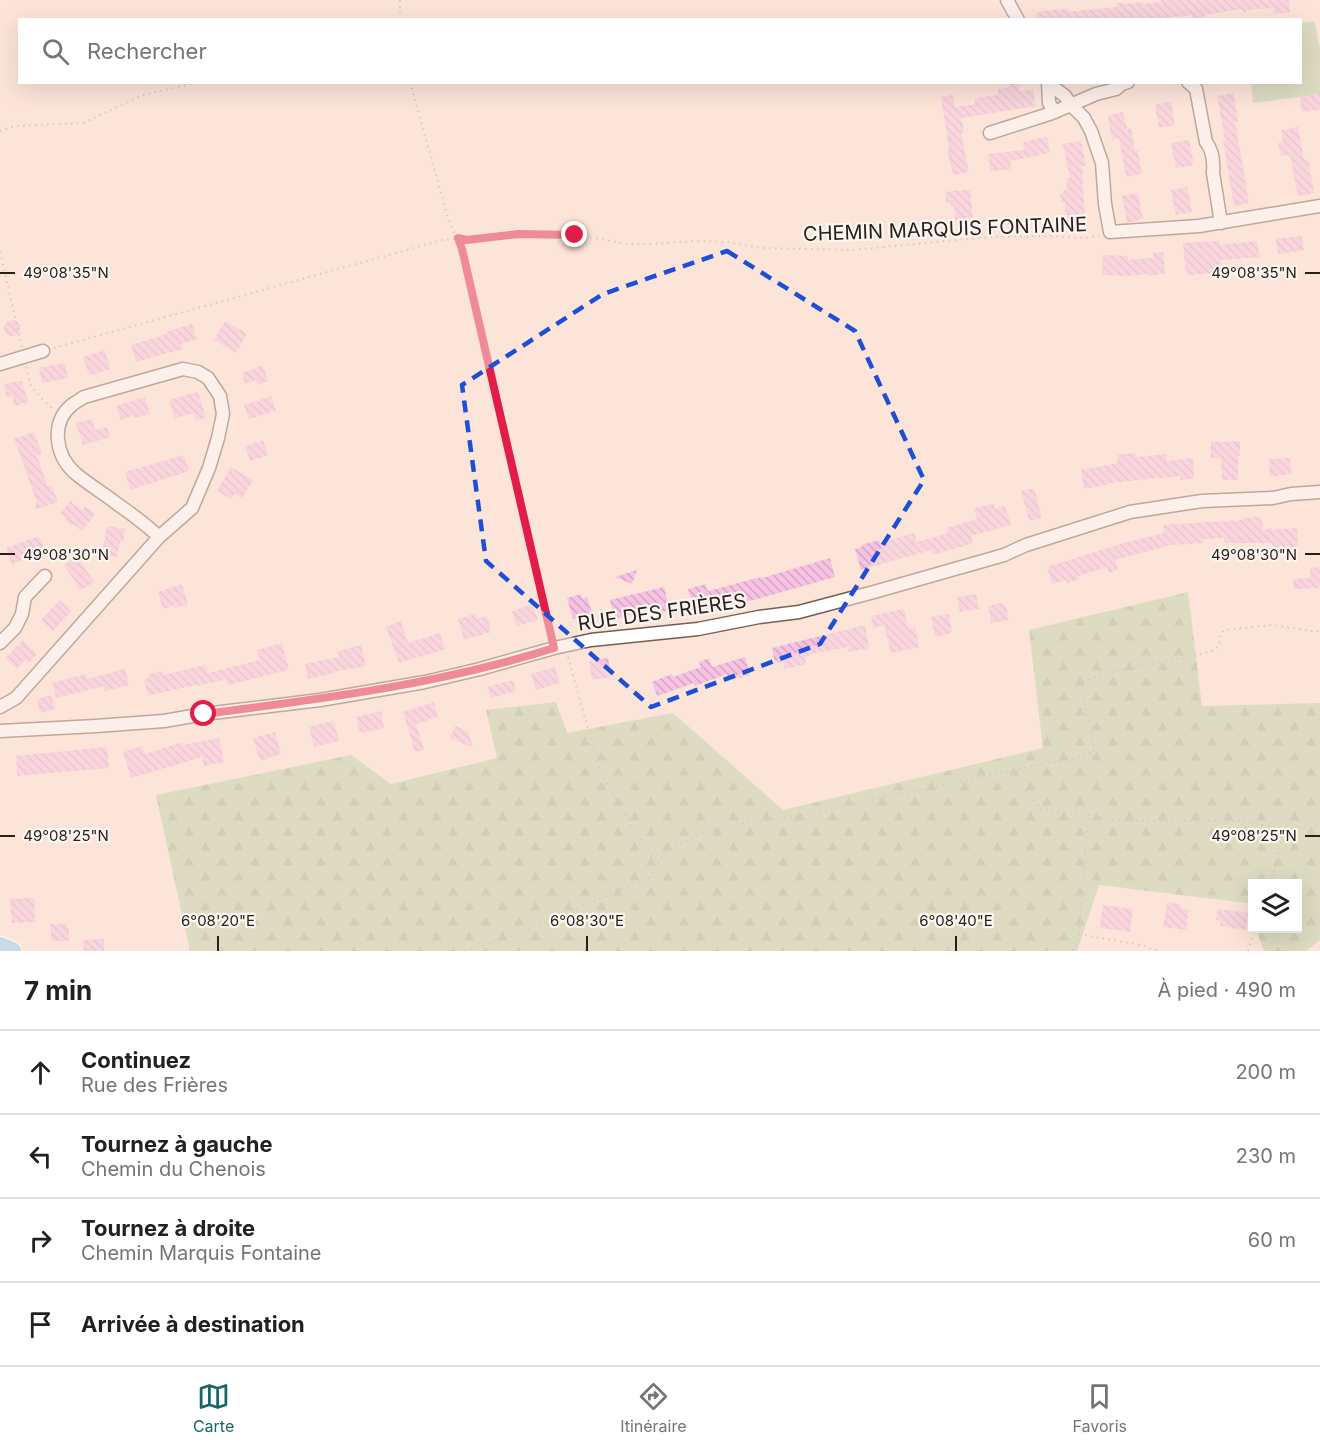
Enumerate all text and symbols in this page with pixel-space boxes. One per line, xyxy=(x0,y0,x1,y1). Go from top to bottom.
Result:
search box xyxy=(18,18,1302,84)
icon: search xyxy=(39,35,72,68)
text: Rechercher xyxy=(87,38,207,64)
street label: CHEMIN MARQUIS FONTAINE xyxy=(803,212,1087,246)
route end xyxy=(561,221,587,247)
text: 49°08'35"N xyxy=(23,263,109,282)
text: 49°08'35"N xyxy=(1211,263,1297,282)
text: 49°08'30"N xyxy=(23,545,109,564)
text: 49°08'30"N xyxy=(1211,545,1297,564)
street label: RUE DES FRIÈRES xyxy=(576,587,748,636)
route start xyxy=(190,700,216,726)
text: 49°08'25"N xyxy=(23,826,109,845)
text: 49°08'25"N xyxy=(1211,826,1297,845)
map controls xyxy=(1248,879,1302,933)
button: layers xyxy=(1248,879,1302,933)
text: 6°08'20"E xyxy=(181,911,255,930)
text: 6°08'30"E xyxy=(550,911,624,930)
text: 6°08'40"E xyxy=(919,911,993,930)
text: 7 min xyxy=(24,975,92,1006)
text: À pied · 490 m xyxy=(1157,978,1296,1002)
text: Continuez xyxy=(81,1047,191,1073)
icon: ahead xyxy=(24,1056,57,1089)
text: 200 m xyxy=(1235,1060,1296,1084)
text: Rue des Frières xyxy=(81,1073,228,1097)
text: Tournez à gauche xyxy=(81,1131,273,1157)
icon: left xyxy=(24,1140,57,1173)
text: 230 m xyxy=(1236,1144,1296,1168)
text: Chemin du Chenois xyxy=(81,1157,266,1181)
text: Tournez à droite xyxy=(81,1215,255,1241)
icon: right xyxy=(24,1224,57,1257)
text: 60 m xyxy=(1248,1228,1296,1252)
text: Chemin Marquis Fontaine xyxy=(81,1241,322,1265)
icon: arrive xyxy=(24,1308,57,1341)
text: Arrivée à destination xyxy=(81,1311,305,1337)
tab: Carte xyxy=(193,1380,234,1436)
tab: Itinéraire xyxy=(620,1380,687,1436)
tab: Favoris xyxy=(1072,1380,1127,1436)

